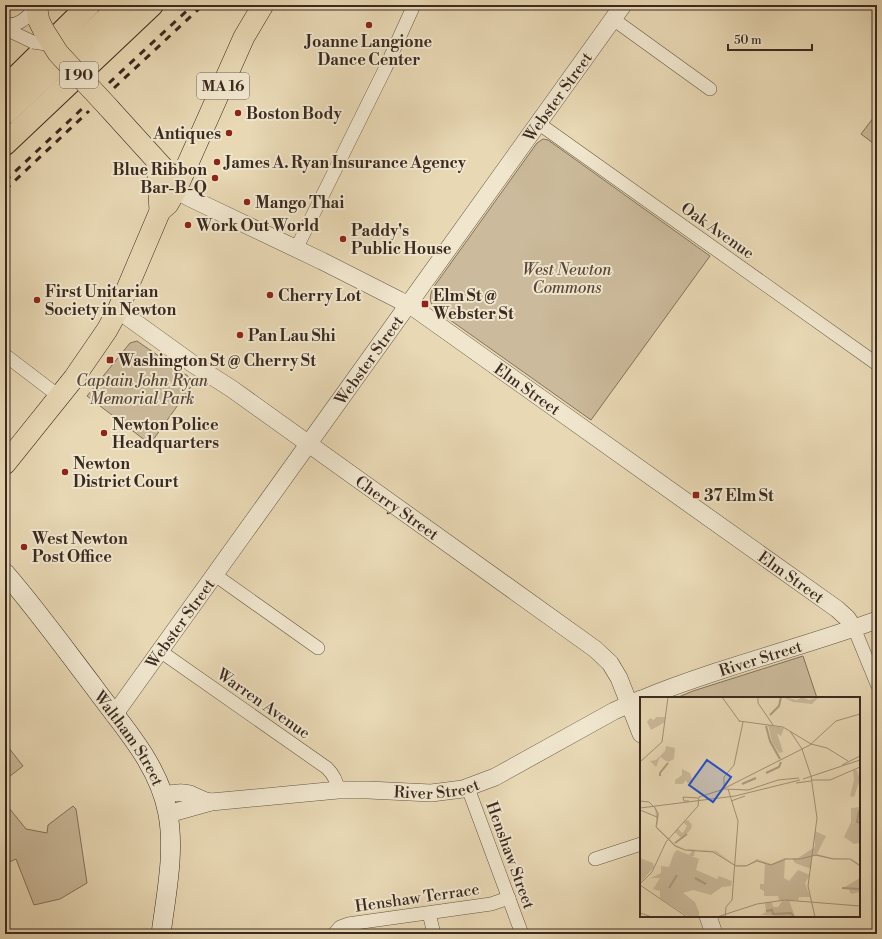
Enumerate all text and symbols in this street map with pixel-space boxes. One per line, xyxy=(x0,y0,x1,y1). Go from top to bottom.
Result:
marker: Joanne Langione Dance Center xyxy=(364,20,374,30)
scale bar xyxy=(728,26,812,52)
place label: Joanne Langione Dance Center xyxy=(304,32,433,70)
text: 50 m xyxy=(734,33,762,48)
street label: Webster Street xyxy=(519,48,597,147)
road number: I 90 xyxy=(60,62,98,88)
road number: MA 16 xyxy=(197,73,249,99)
place label: Boston Body xyxy=(246,104,343,124)
marker: Boston Body xyxy=(233,108,243,118)
place label: Antiques xyxy=(152,124,221,144)
marker: Antiques xyxy=(224,128,234,138)
place label: James A. Ryan Insurance Agency xyxy=(223,153,467,173)
marker: James A. Ryan Insurance Agency xyxy=(212,157,222,167)
place label: Blue Ribbon Bar-B-Q xyxy=(112,160,207,198)
marker: Blue Ribbon Bar-B-Q xyxy=(210,173,220,183)
place label: Mango Thai xyxy=(255,193,344,213)
marker: Mango Thai xyxy=(242,197,252,207)
street label: Oak Avenue xyxy=(677,198,758,263)
place label: Work Out World xyxy=(195,216,319,236)
marker: Work Out World xyxy=(183,220,193,230)
place label: Paddy's Public House xyxy=(351,221,452,259)
marker: Paddy's Public House xyxy=(338,234,348,244)
park label: West Newton Commons xyxy=(523,260,612,298)
place label: First Unitarian Society in Newton xyxy=(45,282,176,320)
place label: Cherry Lot xyxy=(278,286,362,306)
place label: Elm St @ Webster St xyxy=(432,286,514,324)
marker: Cherry Lot xyxy=(265,290,275,300)
marker: First Unitarian Society in Newton xyxy=(32,295,42,305)
marker: Elm St @ Webster St xyxy=(420,299,430,309)
street label: Webster Street xyxy=(330,312,408,410)
place label: Pan Lau Shi xyxy=(248,326,336,346)
marker: Pan Lau Shi xyxy=(235,330,245,340)
place label: Washington St @ Cherry St xyxy=(117,351,316,371)
marker: Washington St @ Cherry St xyxy=(105,355,115,365)
street label: Elm Street xyxy=(490,359,564,420)
park label: Captain John Ryan Memorial Park xyxy=(76,371,209,409)
place label: Newton Police Headquarters xyxy=(112,415,219,453)
marker: Newton Police Headquarters xyxy=(99,428,109,438)
place label: Newton District Court xyxy=(73,454,179,492)
marker: Newton District Court xyxy=(60,467,70,477)
street label: Cherry Street xyxy=(351,472,443,545)
place label: 37 Elm St xyxy=(704,486,774,506)
marker: 37 Elm St xyxy=(691,490,701,500)
place label: West Newton Post Office xyxy=(31,529,128,567)
marker: West Newton Post Office xyxy=(19,542,29,552)
street label: Elm Street xyxy=(754,547,828,608)
street label: Webster Street xyxy=(141,575,220,673)
street label: River Street xyxy=(717,636,805,681)
street label: Warren Avenue xyxy=(212,664,314,743)
street label: Waltham Street xyxy=(89,686,168,789)
inset map xyxy=(640,697,860,917)
street label: River Street xyxy=(393,775,483,804)
street label: Henshaw Street xyxy=(481,799,539,912)
street label: Henshaw Terrace xyxy=(354,879,481,917)

